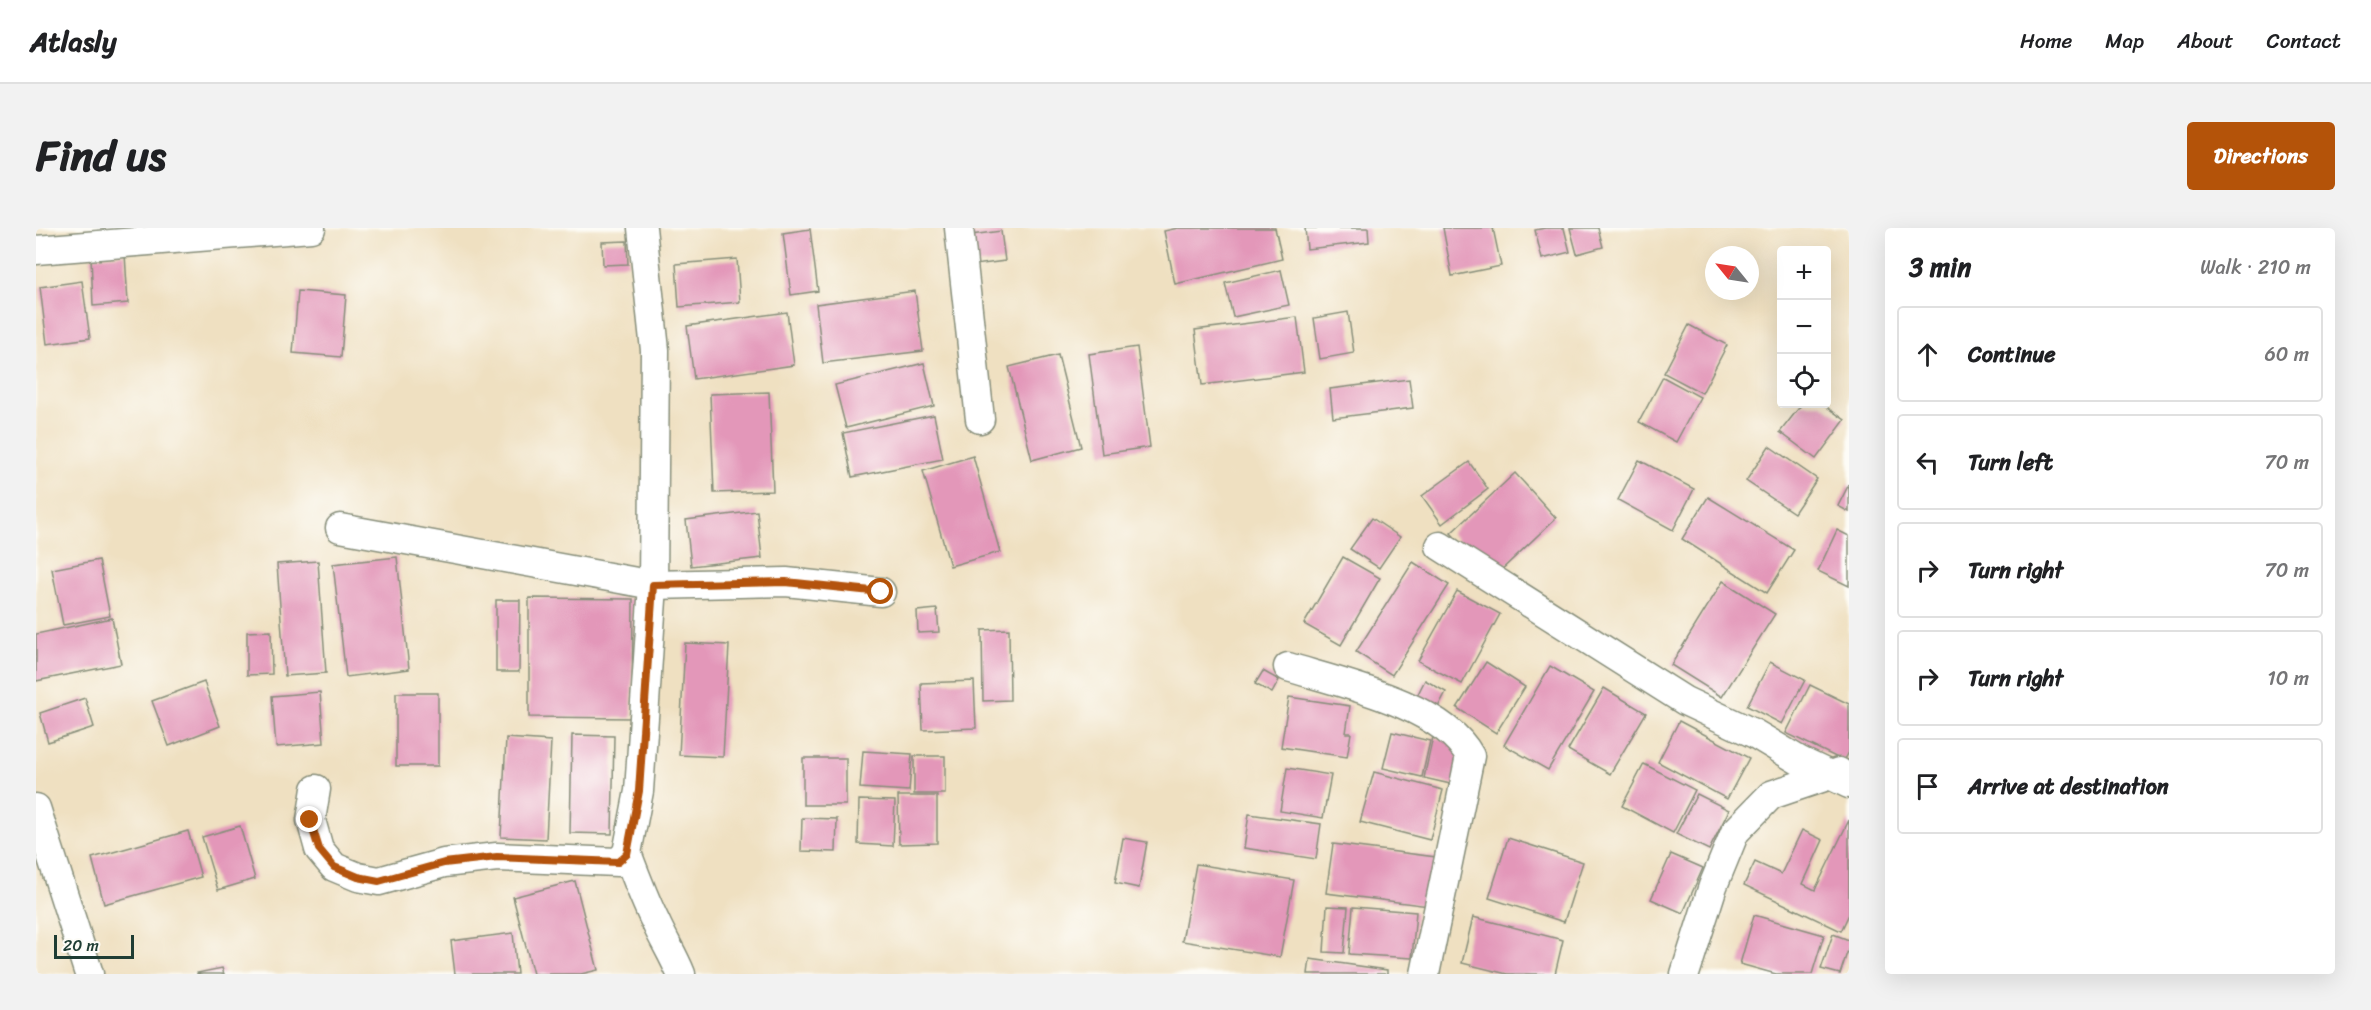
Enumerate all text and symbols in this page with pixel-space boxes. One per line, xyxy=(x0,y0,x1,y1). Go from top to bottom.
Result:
text: Atlasly xyxy=(30,17,117,66)
text: Home xyxy=(2020,22,2072,60)
text: Map xyxy=(2105,22,2144,60)
text: About xyxy=(2177,22,2234,60)
text: Contact xyxy=(2267,22,2341,60)
text: Find us xyxy=(36,119,166,193)
button: Directions xyxy=(2187,122,2335,190)
text: 3 min xyxy=(1909,244,1971,290)
north arrow xyxy=(1705,246,1759,300)
map controls xyxy=(1777,246,1831,408)
button: + xyxy=(1777,246,1831,300)
text: Walk · 210 m xyxy=(2200,250,2311,285)
button: − xyxy=(1777,300,1831,354)
text: Continue xyxy=(1968,335,2056,374)
text: 60 m xyxy=(2264,337,2309,372)
icon: ahead xyxy=(1911,338,1944,371)
button: locate xyxy=(1777,354,1831,408)
text: Turn left xyxy=(1968,443,2053,482)
text: 70 m xyxy=(2264,445,2309,480)
icon: left xyxy=(1911,446,1944,479)
text: Turn right xyxy=(1968,551,2063,590)
text: 70 m xyxy=(2264,553,2309,588)
icon: right xyxy=(1911,554,1944,587)
route start xyxy=(867,578,893,604)
text: Turn right xyxy=(1968,659,2063,698)
text: 10 m xyxy=(2267,661,2309,696)
icon: right xyxy=(1911,662,1944,695)
text: Arrive at destination xyxy=(1968,767,2169,806)
icon: arrive xyxy=(1911,770,1944,803)
route end xyxy=(296,806,322,832)
text: 20 m xyxy=(63,931,99,960)
scale bar xyxy=(54,932,134,960)

